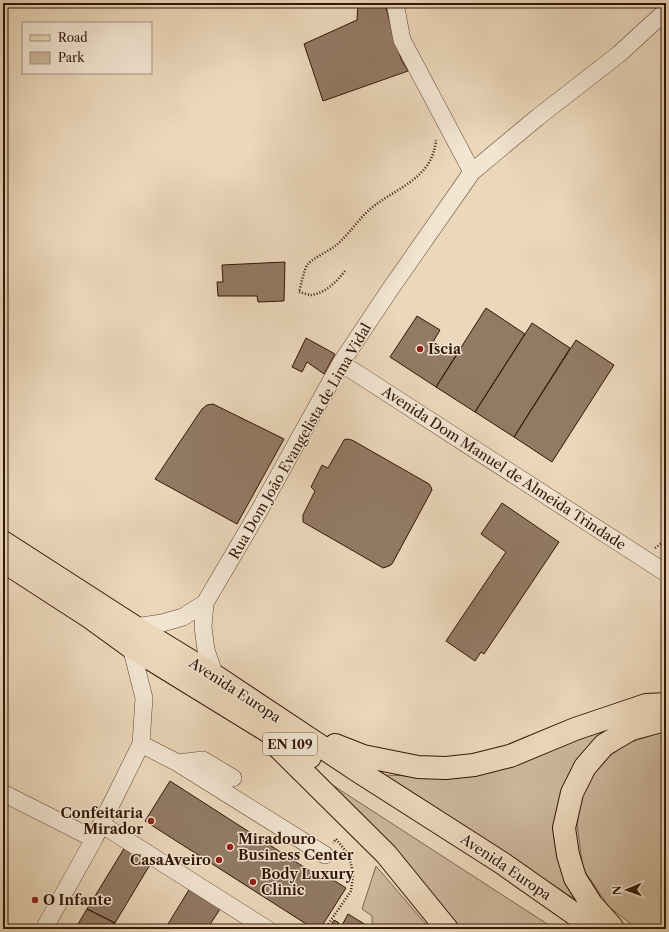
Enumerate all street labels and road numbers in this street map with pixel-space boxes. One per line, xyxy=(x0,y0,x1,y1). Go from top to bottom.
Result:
street label: Rua Dom João Evangelista de Lima Vidal xyxy=(225,320,375,562)
street label: Avenida Dom Manuel de Almeida Trindade xyxy=(378,382,630,554)
street label: Avenida Europa xyxy=(185,653,285,727)
road number: EN 109 xyxy=(263,733,317,755)
street label: Avenida Europa xyxy=(456,829,555,904)

